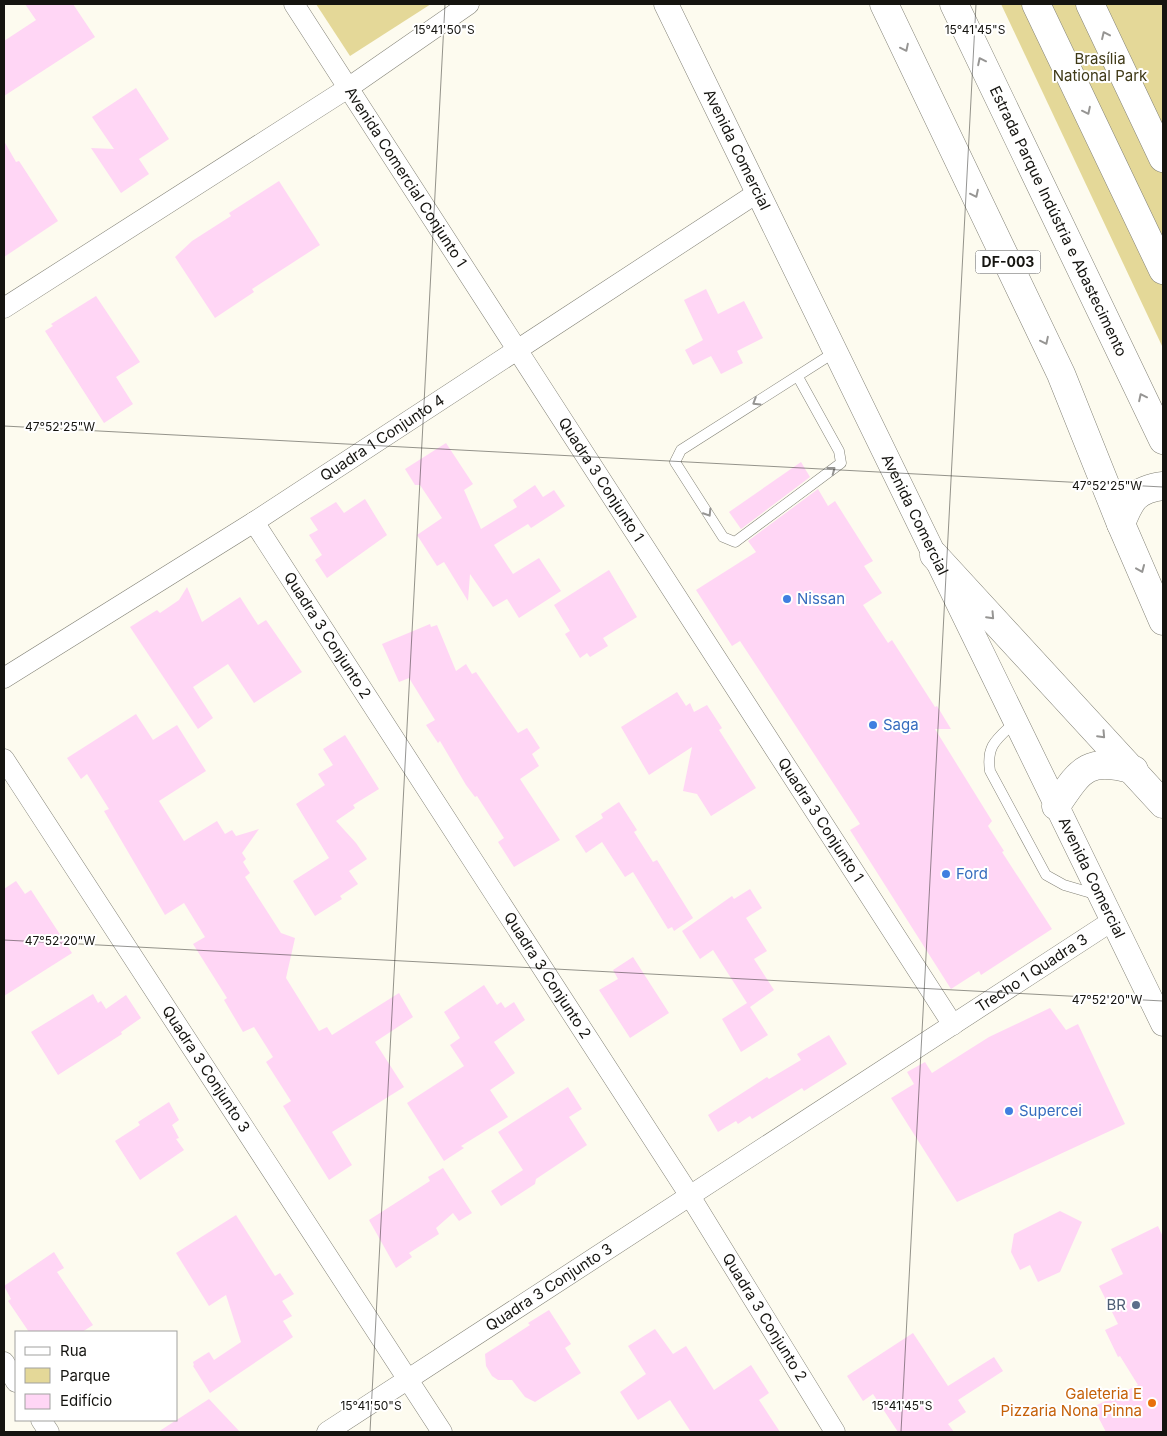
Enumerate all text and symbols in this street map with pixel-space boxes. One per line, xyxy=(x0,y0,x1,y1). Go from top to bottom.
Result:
text: 15°41'50"S xyxy=(413,22,475,37)
text: 15°41'45"S xyxy=(945,22,1006,37)
one-way arrow xyxy=(1100,31,1111,40)
one-way arrow xyxy=(899,43,910,52)
park label: Brasília National Park xyxy=(1053,49,1148,85)
one-way arrow xyxy=(977,57,987,66)
street label: Avenida Comercial Conjunto 1 xyxy=(341,83,471,270)
street label: Estrada Parque Indústria e Abastecimento xyxy=(986,83,1132,359)
street label: Avenida Comercial xyxy=(700,86,775,213)
one-way arrow xyxy=(1081,106,1091,115)
one-way arrow xyxy=(969,189,980,198)
road number: DF-003 xyxy=(976,250,1040,274)
one-way arrow xyxy=(1039,336,1050,345)
street label: Quadra 1 Conjunto 4 xyxy=(316,390,448,485)
one-way arrow xyxy=(1138,393,1148,402)
one-way arrow xyxy=(753,396,762,406)
street label: Quadra 3 Conjunto 1 xyxy=(554,414,648,545)
text: 47°52'25"W xyxy=(25,419,95,434)
street label: Avenida Comercial xyxy=(878,451,953,578)
one-way arrow xyxy=(826,467,836,476)
text: 47°52'25"W xyxy=(1072,478,1142,493)
one-way arrow xyxy=(701,507,711,516)
one-way arrow xyxy=(1134,564,1145,573)
street label: Quadra 3 Conjunto 2 xyxy=(280,568,376,702)
place label: Nissan xyxy=(797,589,845,608)
marker: Nissan xyxy=(781,593,793,605)
one-way arrow xyxy=(985,611,994,620)
place label: Saga xyxy=(883,715,919,734)
marker: Saga xyxy=(867,719,879,731)
one-way arrow xyxy=(1096,730,1105,739)
street label: Quadra 3 Conjunto 1 xyxy=(774,754,868,885)
street label: Avenida Comercial xyxy=(1055,814,1130,941)
place label: Ford xyxy=(956,864,988,883)
marker: Ford xyxy=(940,868,952,880)
street label: Quadra 3 Conjunto 2 xyxy=(500,908,596,1042)
street label: Trecho 1 Quadra 3 xyxy=(972,929,1091,1016)
text: 47°52'20"W xyxy=(25,933,95,948)
text: 47°52'20"W xyxy=(1072,992,1142,1007)
street label: Quadra 3 Conjunto 3 xyxy=(158,1002,254,1136)
place label: Supercei xyxy=(1019,1101,1082,1120)
marker: Supercei xyxy=(1003,1105,1015,1117)
street label: Quadra 3 Conjunto 3 xyxy=(482,1239,616,1335)
street label: Quadra 3 Conjunto 2 xyxy=(718,1249,812,1385)
place label: BR xyxy=(1107,1295,1126,1314)
marker: BR xyxy=(1130,1299,1142,1311)
legend xyxy=(15,1331,178,1421)
text: Rua xyxy=(60,1341,87,1360)
text: Parque xyxy=(60,1366,110,1385)
place label: Galeteria E Pizzaria Nona Pinna xyxy=(1000,1384,1142,1420)
text: Edifício xyxy=(60,1391,112,1410)
marker: Galeteria E Pizzaria Nona Pinna xyxy=(1146,1397,1158,1409)
text: 15°41'50"S xyxy=(340,1398,402,1413)
text: 15°41'45"S xyxy=(872,1398,933,1413)

